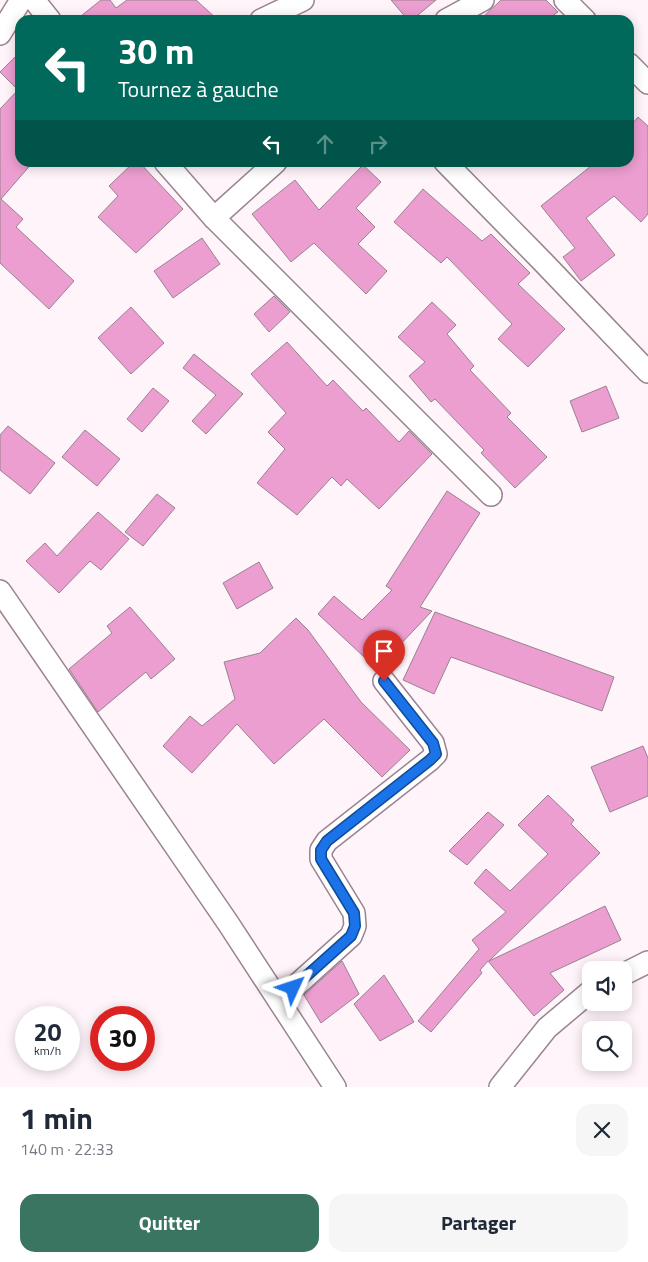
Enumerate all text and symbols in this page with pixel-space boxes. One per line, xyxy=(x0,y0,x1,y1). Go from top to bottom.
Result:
text: 30 m xyxy=(118,24,194,78)
icon: left xyxy=(35,35,100,100)
text: Tournez à gauche xyxy=(118,72,279,106)
icon: left xyxy=(258,130,286,158)
icon: ahead xyxy=(311,130,339,158)
icon: right xyxy=(364,130,392,158)
pin xyxy=(363,630,405,681)
icon: arrive xyxy=(370,637,398,665)
position arrow xyxy=(266,961,318,1013)
map controls xyxy=(582,961,632,1071)
button: sound xyxy=(582,961,632,1011)
speed limit sign: 30 xyxy=(90,1006,155,1071)
text: 20 xyxy=(33,1013,62,1051)
button: search xyxy=(582,1021,632,1071)
text: km/h xyxy=(34,1041,61,1060)
text: 1 min xyxy=(20,1095,93,1141)
button: close xyxy=(576,1104,628,1156)
text: 140 m · 22:33 xyxy=(20,1137,114,1161)
button: Quitter xyxy=(20,1194,319,1252)
button: Partager xyxy=(329,1194,628,1252)

